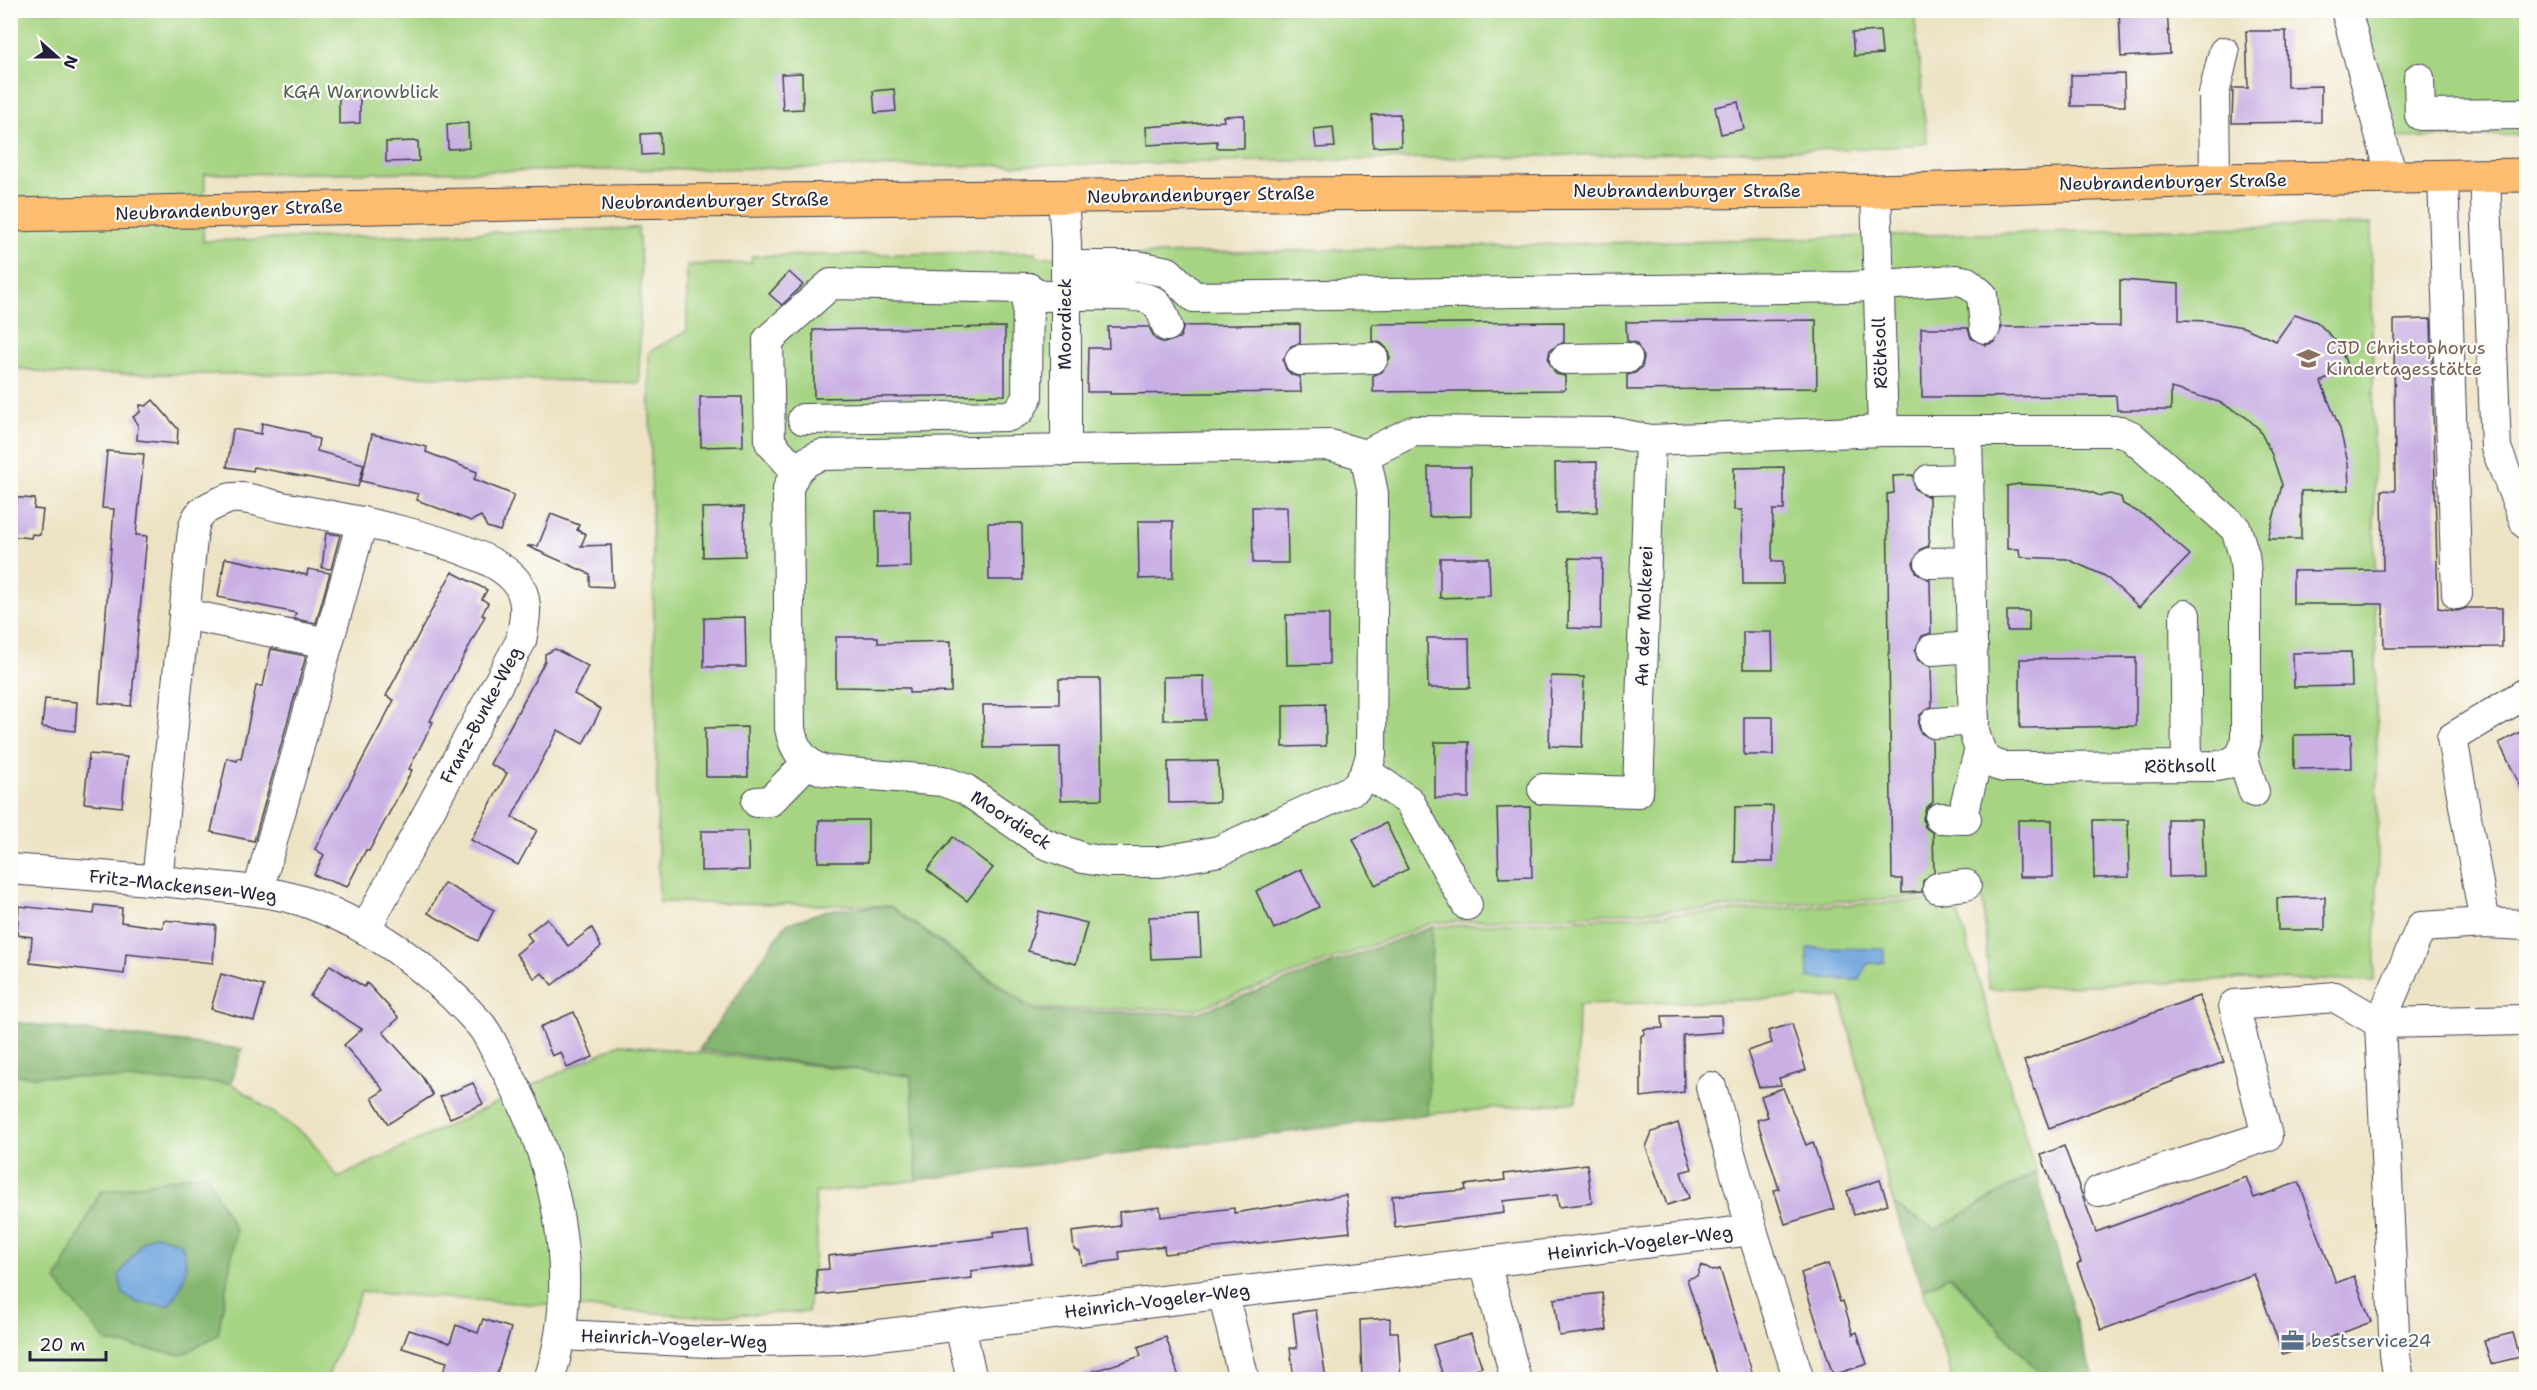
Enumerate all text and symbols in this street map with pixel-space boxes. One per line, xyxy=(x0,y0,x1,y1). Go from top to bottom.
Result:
north arrow xyxy=(27,27,87,87)
text: N xyxy=(58,53,83,72)
park label: KGA Warnowblick xyxy=(283,80,439,104)
street label: Neubrandenburger Straße xyxy=(2059,168,2287,196)
street label: Neubrandenburger Straße xyxy=(1573,179,1801,203)
street label: Neubrandenburger Straße xyxy=(1087,181,1315,209)
street label: Neubrandenburger Straße xyxy=(601,187,829,215)
street label: Neubrandenburger Straße xyxy=(115,194,343,226)
street label: Moordieck xyxy=(1053,278,1077,370)
street label: Röthsoll xyxy=(1867,316,1893,389)
place label: CJD Christophorus Kindertagesstätte xyxy=(2326,336,2486,381)
school or university icon: CJD Christophorus Kindertagesstätte xyxy=(2295,345,2321,371)
street label: An der Molkerei xyxy=(1630,545,1658,687)
street label: Franz-Bunke-Weg xyxy=(435,642,527,788)
street label: Röthsoll xyxy=(2144,753,2217,779)
street label: Moordieck xyxy=(966,785,1056,855)
street label: Fritz-Mackensen-Weg xyxy=(88,864,278,908)
street label: Heinrich-Vogeler-Weg xyxy=(1546,1220,1734,1266)
street label: Heinrich-Vogeler-Weg xyxy=(1063,1278,1251,1324)
scale bar xyxy=(30,1324,106,1362)
street label: Heinrich-Vogeler-Weg xyxy=(580,1324,768,1354)
office icon: bestservice24 xyxy=(2280,1328,2306,1354)
place label: bestservice24 xyxy=(2311,1329,2431,1353)
text: 20 m xyxy=(39,1333,85,1357)

